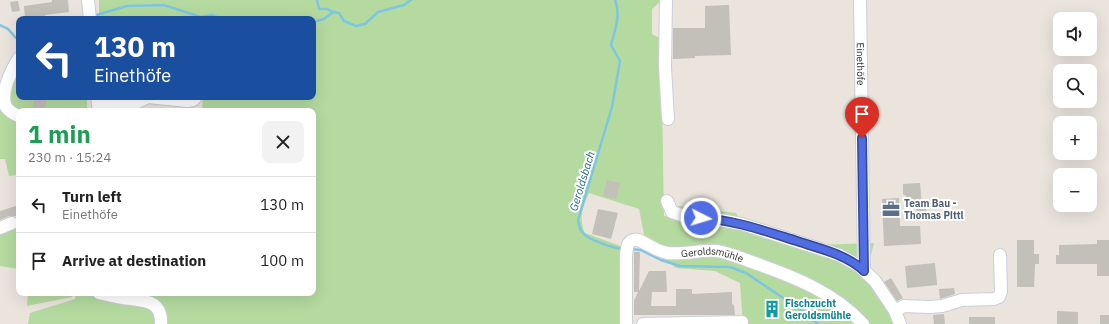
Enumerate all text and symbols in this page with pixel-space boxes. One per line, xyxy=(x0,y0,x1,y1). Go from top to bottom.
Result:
map controls xyxy=(1053,12,1097,212)
button: sound xyxy=(1053,12,1097,56)
text: 130 m xyxy=(94,28,176,65)
icon: left xyxy=(28,32,80,84)
street label: Einethöfe xyxy=(854,42,868,86)
text: Einethöfe xyxy=(94,64,171,87)
button: search xyxy=(1053,64,1097,108)
pin xyxy=(845,97,879,138)
icon: arrive xyxy=(851,103,873,125)
button: + xyxy=(1053,116,1097,160)
text: 1 min xyxy=(28,118,91,150)
button: close xyxy=(262,121,304,163)
text: 230 m · 15:24 xyxy=(28,149,111,166)
water label: Geroldsbach xyxy=(566,149,598,213)
button: − xyxy=(1053,168,1097,212)
text: Turn left xyxy=(62,187,122,206)
icon: left xyxy=(28,194,50,216)
text: 130 m xyxy=(260,195,304,214)
position arrow xyxy=(680,197,722,239)
place label: Team Bau - Thomas Pittl xyxy=(904,197,964,222)
office icon: Team Bau - Thomas Pittl xyxy=(881,199,901,219)
text: Einethöfe xyxy=(62,206,118,223)
street label: Geroldsmühle xyxy=(680,244,746,265)
icon: arrive xyxy=(28,250,50,272)
text: Arrive at destination xyxy=(62,251,206,270)
text: 100 m xyxy=(260,251,304,270)
place label: Fischzucht Geroldsmühle xyxy=(785,297,851,322)
building icon: Fischzucht Geroldsmühle xyxy=(762,299,782,319)

